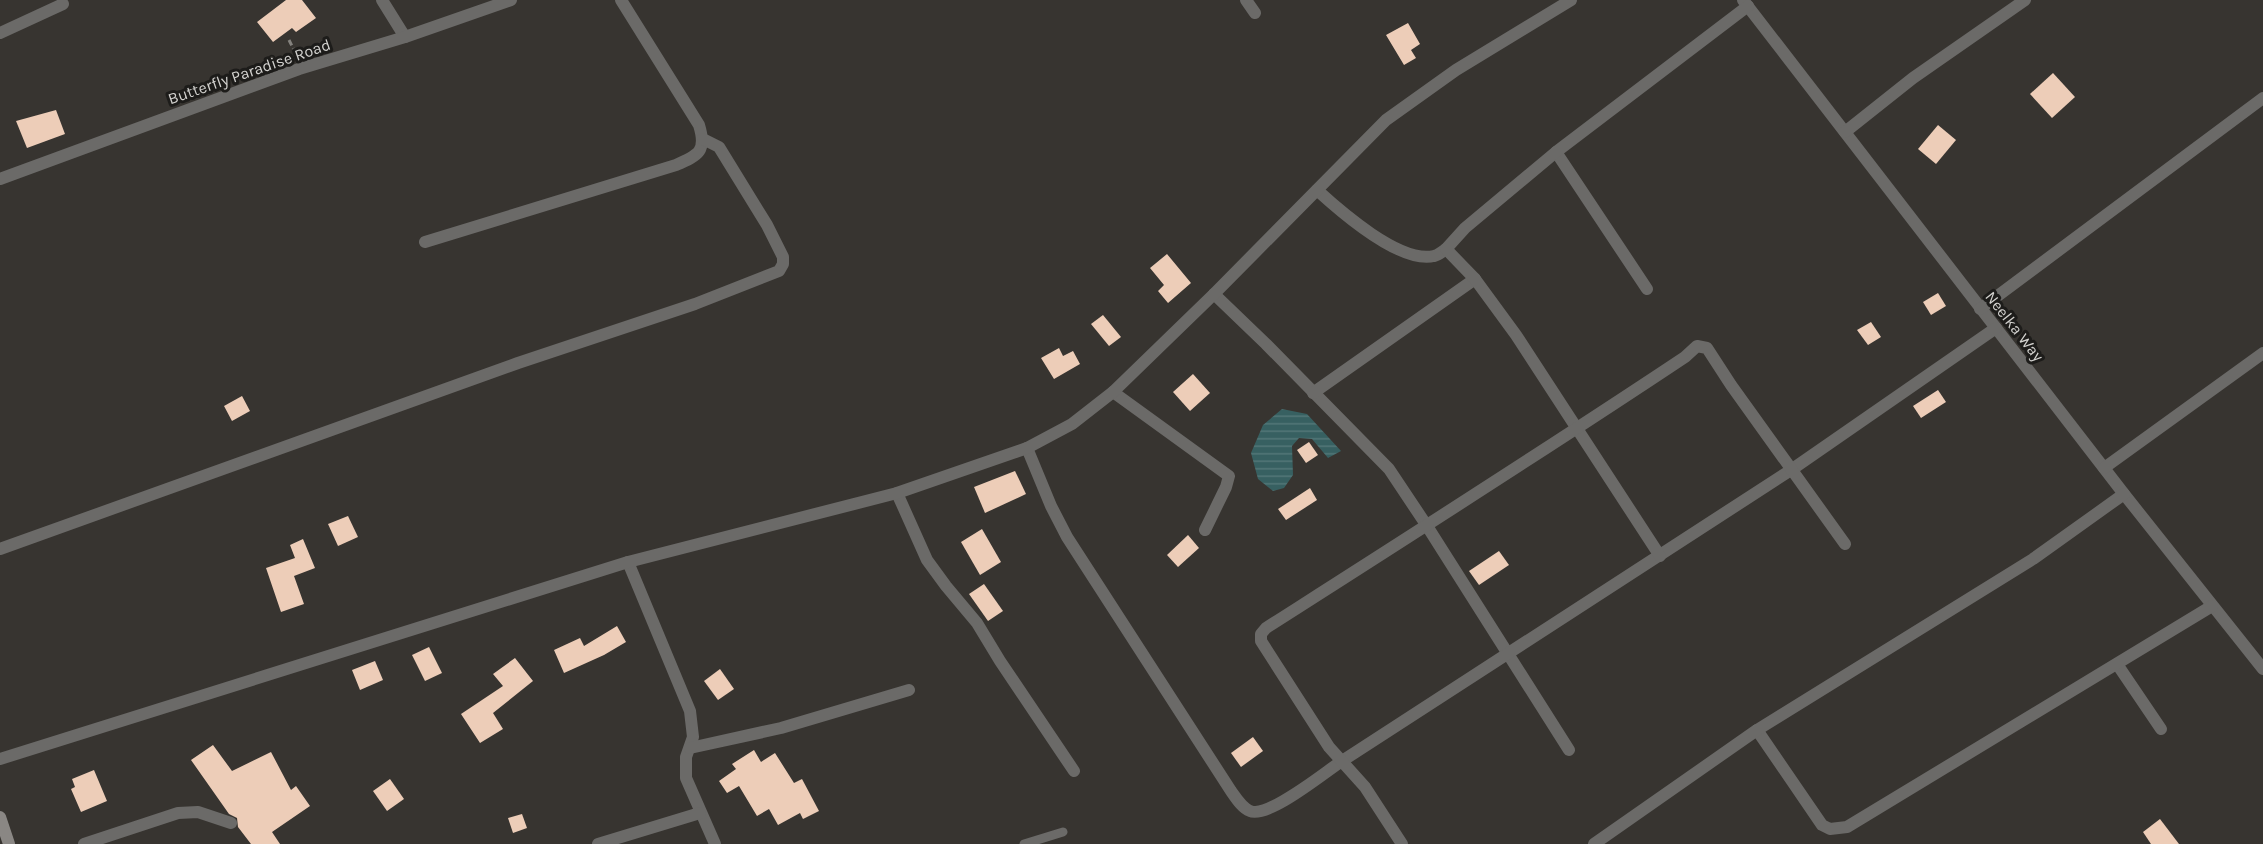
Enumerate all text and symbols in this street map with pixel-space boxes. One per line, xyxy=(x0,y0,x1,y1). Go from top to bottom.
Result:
street label: Butterfly Paradise Road xyxy=(165,35,333,108)
street label: Neelka Way xyxy=(1981,288,2048,366)

